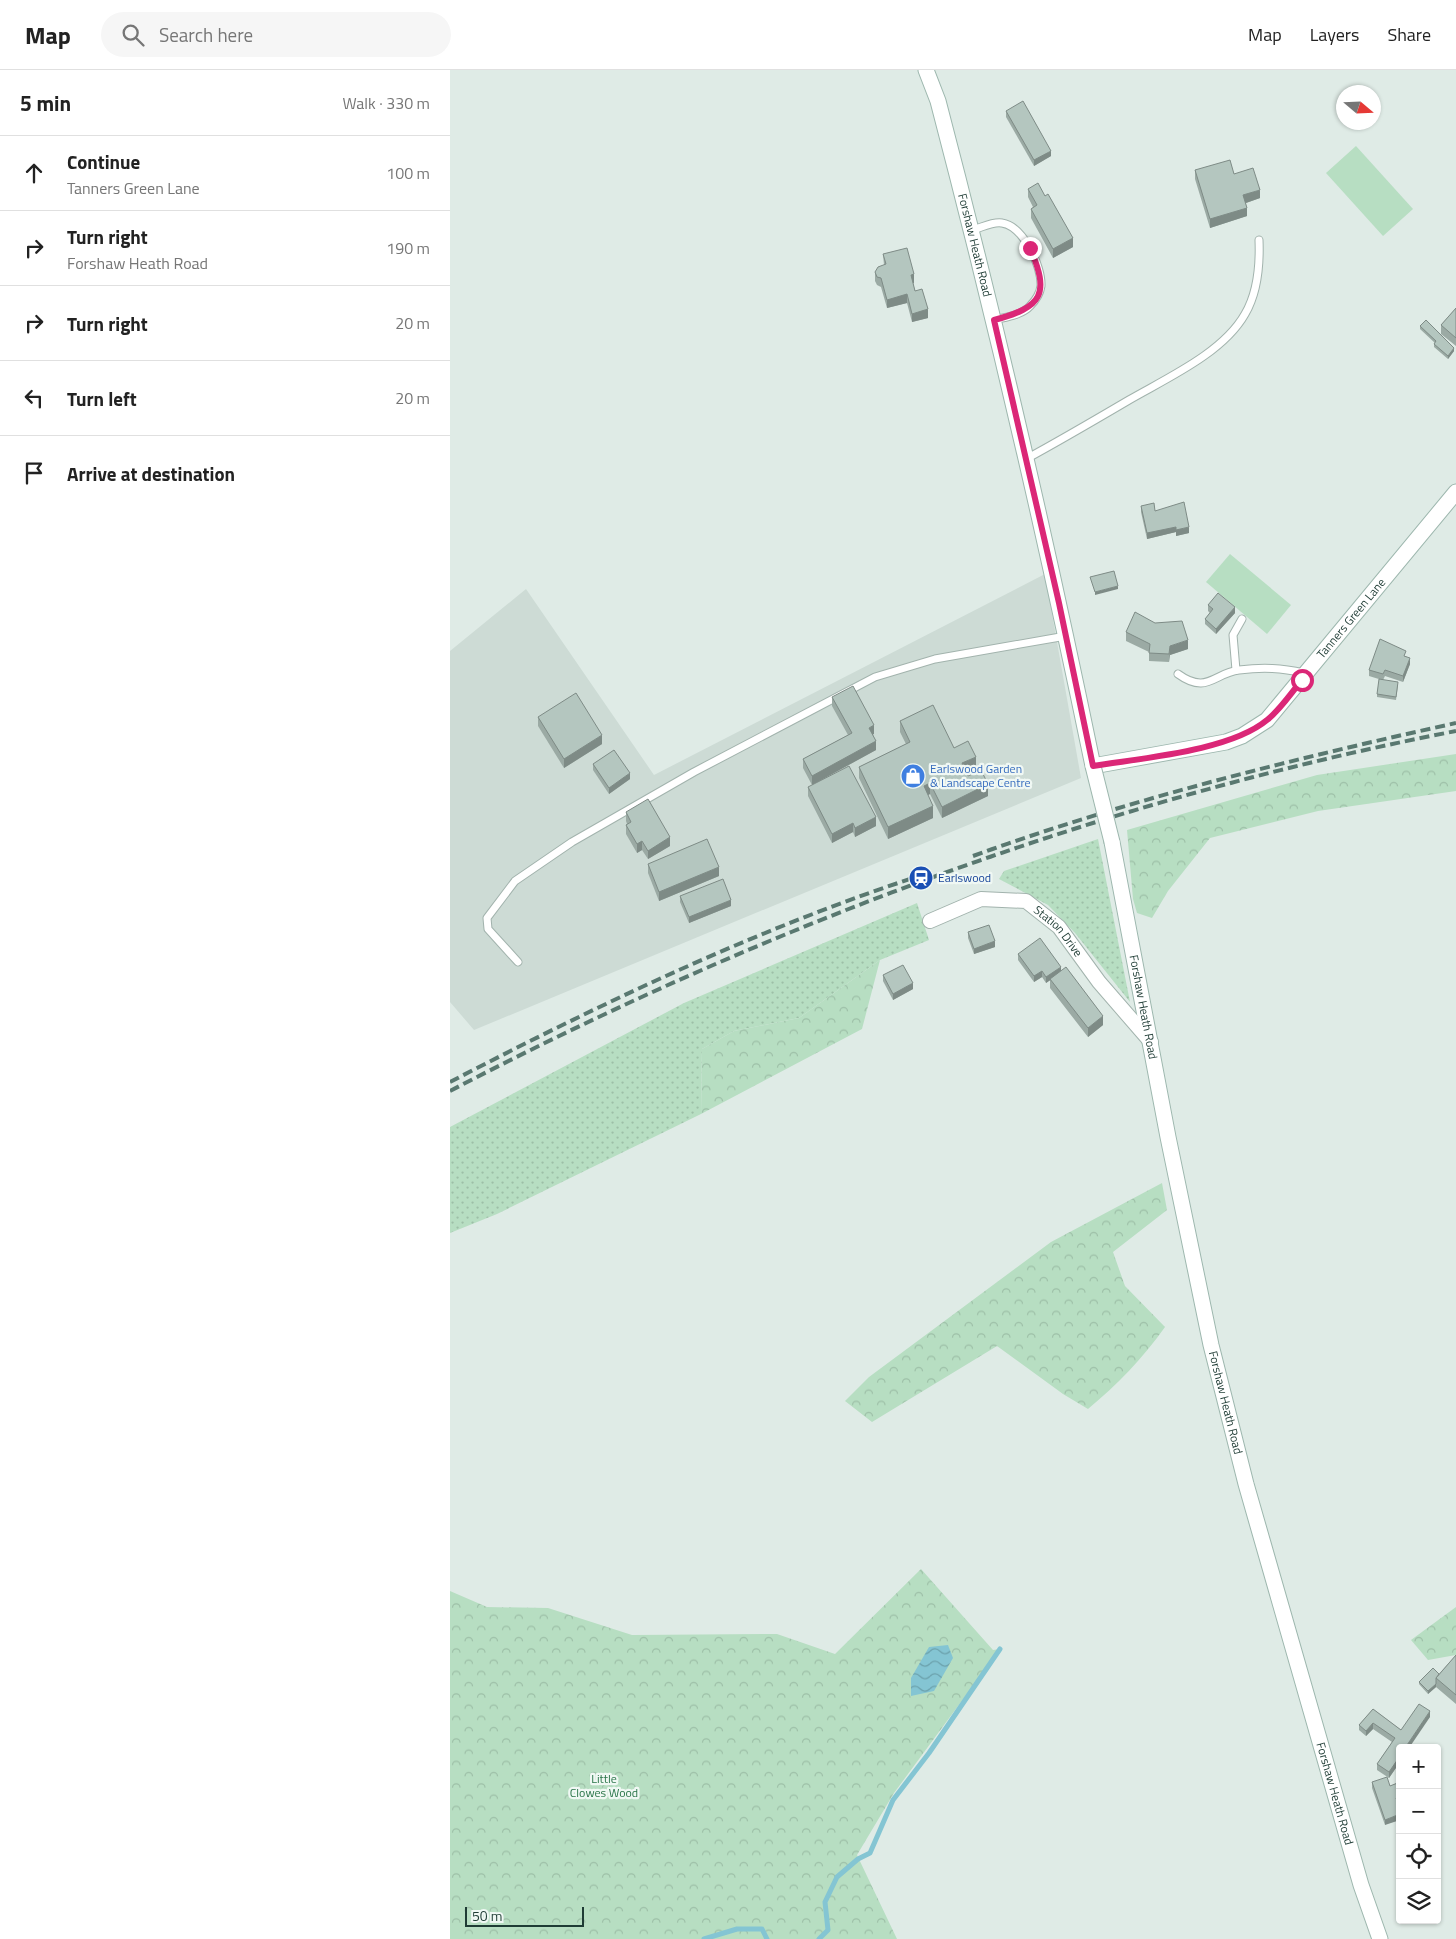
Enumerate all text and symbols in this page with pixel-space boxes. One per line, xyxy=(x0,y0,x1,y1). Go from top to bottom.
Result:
search box xyxy=(101,12,451,57)
text: Map xyxy=(25,17,71,53)
text: Search here xyxy=(159,20,253,49)
icon: search xyxy=(119,21,147,49)
text: Map xyxy=(1248,21,1282,48)
text: Layers xyxy=(1310,21,1359,48)
text: Share xyxy=(1387,21,1431,48)
north arrow xyxy=(1336,85,1381,130)
text: 5 min xyxy=(20,87,71,119)
text: Walk · 330 m xyxy=(342,91,430,115)
text: Continue xyxy=(67,147,140,176)
icon: ahead xyxy=(20,159,48,187)
text: 100 m xyxy=(386,161,430,185)
text: Tanners Green Lane xyxy=(67,176,200,200)
street label: Forshaw Heath Road xyxy=(953,191,997,299)
text: Turn right xyxy=(67,222,148,251)
icon: right xyxy=(20,234,48,262)
text: 190 m xyxy=(386,236,430,260)
route end xyxy=(1019,237,1042,260)
text: Forshaw Heath Road xyxy=(67,251,208,275)
icon: right xyxy=(20,309,48,337)
text: Turn right xyxy=(67,309,148,338)
text: 20 m xyxy=(395,311,430,335)
icon: left xyxy=(20,384,48,412)
text: Turn left xyxy=(67,384,137,413)
text: 20 m xyxy=(395,386,430,410)
icon: arrive xyxy=(20,459,48,487)
text: Arrive at destination xyxy=(67,459,235,488)
street label: Tanners Green Lane xyxy=(1312,574,1390,662)
route start xyxy=(1291,669,1314,692)
place label: Earlswood Garden & Landscape Centre xyxy=(930,759,1030,792)
shop icon: Earlswood Garden & Landscape Centre xyxy=(900,763,926,789)
station icon: Earlswood xyxy=(908,865,934,891)
place label: Earlswood xyxy=(938,868,991,887)
street label: Station Drive xyxy=(1030,900,1088,961)
street label: Forshaw Heath Road xyxy=(1125,953,1163,1061)
street label: Forshaw Heath Road xyxy=(1204,1349,1248,1456)
street label: Forshaw Heath Road xyxy=(1312,1740,1359,1847)
map controls xyxy=(1396,1744,1441,1924)
button: + xyxy=(1396,1744,1441,1789)
park label: Little Clowes Wood xyxy=(570,1769,638,1802)
button: − xyxy=(1396,1789,1441,1834)
button: locate xyxy=(1396,1834,1441,1879)
button: layers xyxy=(1396,1879,1441,1924)
scale bar xyxy=(465,1904,584,1927)
text: 50 m xyxy=(472,1905,502,1926)

